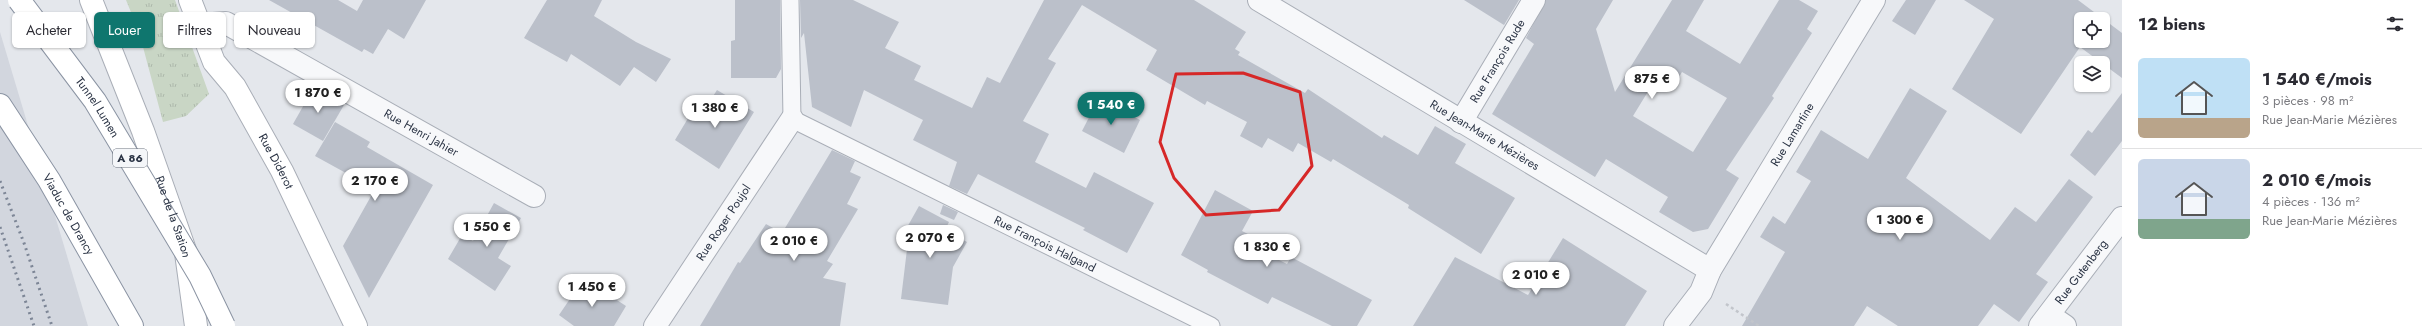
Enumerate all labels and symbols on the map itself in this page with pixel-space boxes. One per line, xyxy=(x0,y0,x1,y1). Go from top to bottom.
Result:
street label: Rue François Rude xyxy=(1465,16,1530,106)
pin: 875 € xyxy=(1624,66,1680,100)
street label: Tunnel Lumen xyxy=(71,73,124,141)
pin: 1 870 € xyxy=(281,80,355,114)
pin: 1 540 € xyxy=(1074,92,1148,126)
pin: 1 380 € xyxy=(678,95,752,129)
street label: Rue Jean-Marie Mézières xyxy=(1426,95,1543,175)
street label: Rue Lamartine xyxy=(1766,99,1819,170)
street label: Rue Henri Jahier xyxy=(381,104,463,161)
street label: Rue Diderot xyxy=(254,130,298,192)
road number: A 86 xyxy=(113,149,147,167)
pin: 2 170 € xyxy=(338,168,412,202)
street label: Viaduc de Drancy xyxy=(38,170,99,259)
street label: Rue de la Station xyxy=(151,173,196,259)
street label: Rue Roger Poujol xyxy=(692,181,755,264)
pin: 1 300 € xyxy=(1863,207,1937,241)
street label: Rue François Halgand xyxy=(991,211,1099,277)
pin: 1 550 € xyxy=(450,214,524,248)
pin: 2 070 € xyxy=(893,225,967,259)
pin: 2 010 € xyxy=(757,228,831,262)
pin: 1 830 € xyxy=(1230,234,1304,268)
street label: Rue Gutenberg xyxy=(2050,235,2112,308)
pin: 2 010 € xyxy=(1499,262,1573,296)
pin: 1 450 € xyxy=(555,274,629,308)

